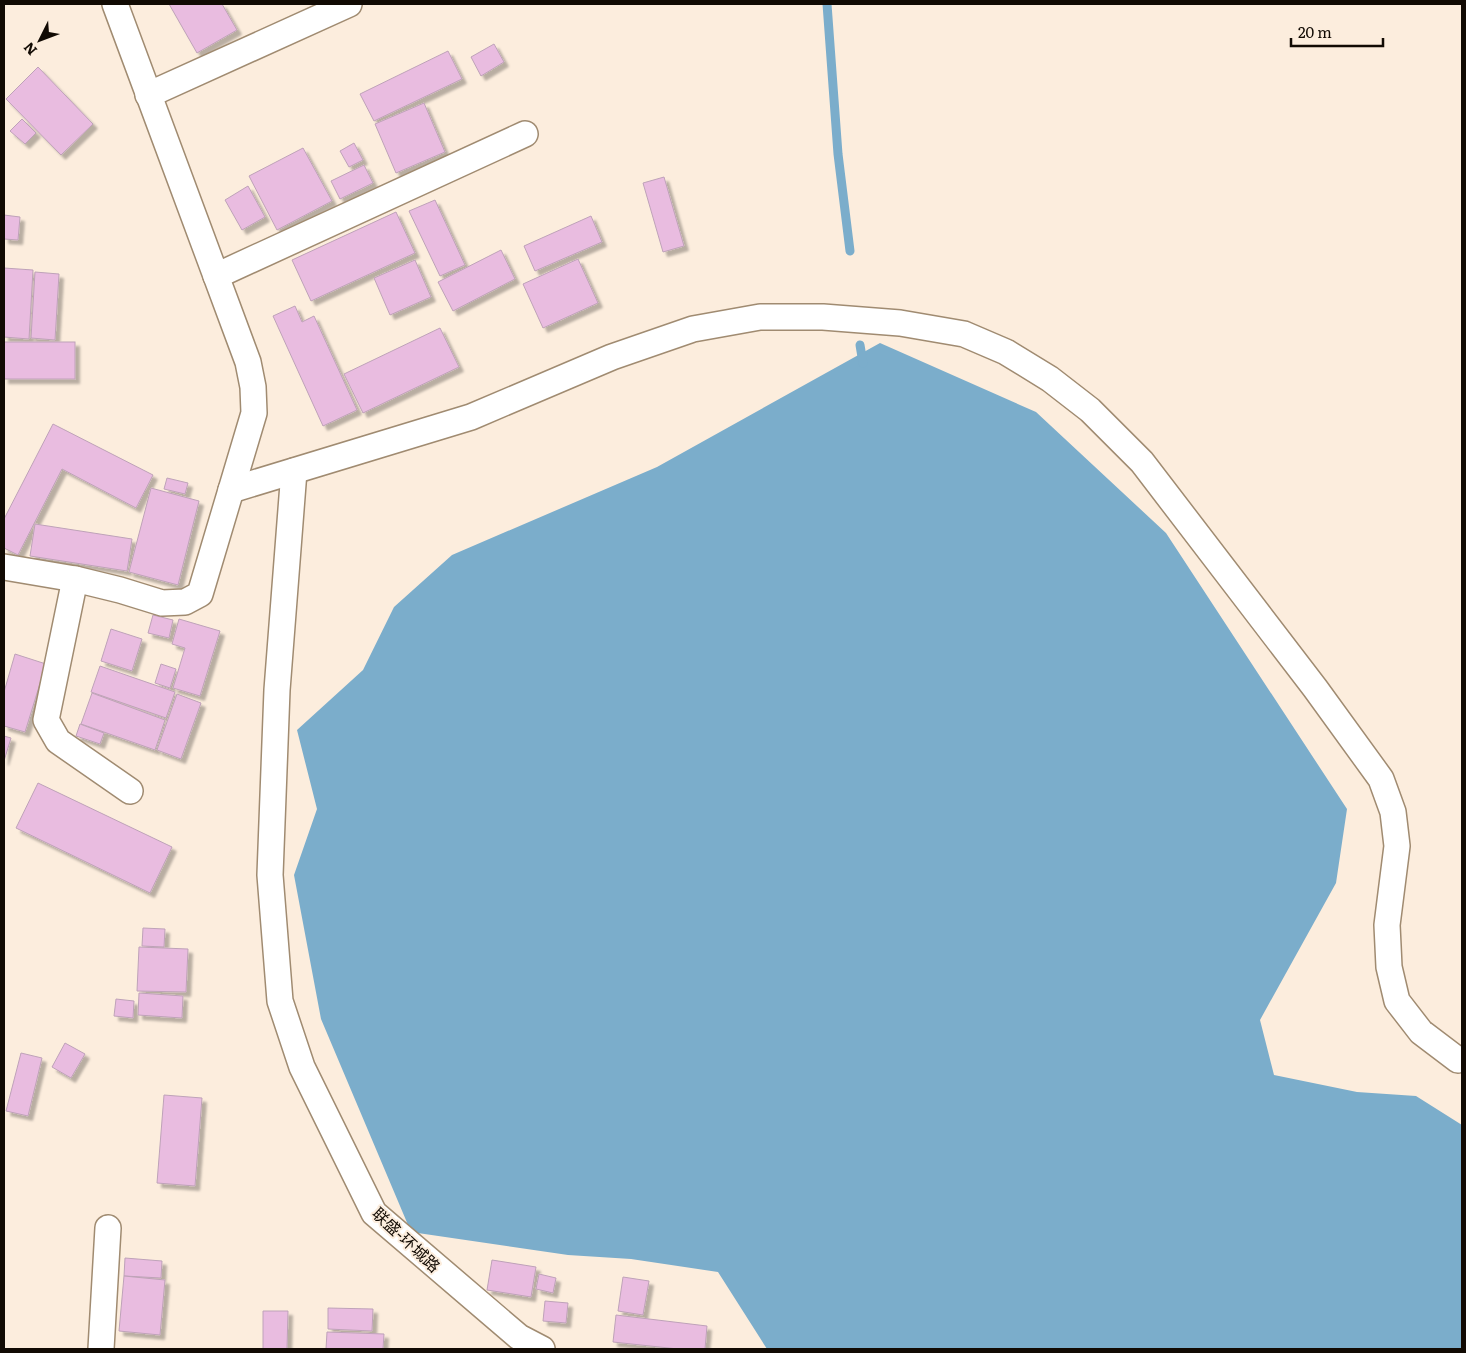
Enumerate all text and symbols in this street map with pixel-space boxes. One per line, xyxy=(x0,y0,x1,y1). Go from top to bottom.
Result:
north arrow xyxy=(15,15,65,65)
scale bar xyxy=(1291,15,1384,47)
text: 20 m xyxy=(1298,20,1332,43)
text: N xyxy=(18,38,41,60)
street label: 联盛-环城路 xyxy=(367,1201,447,1277)

